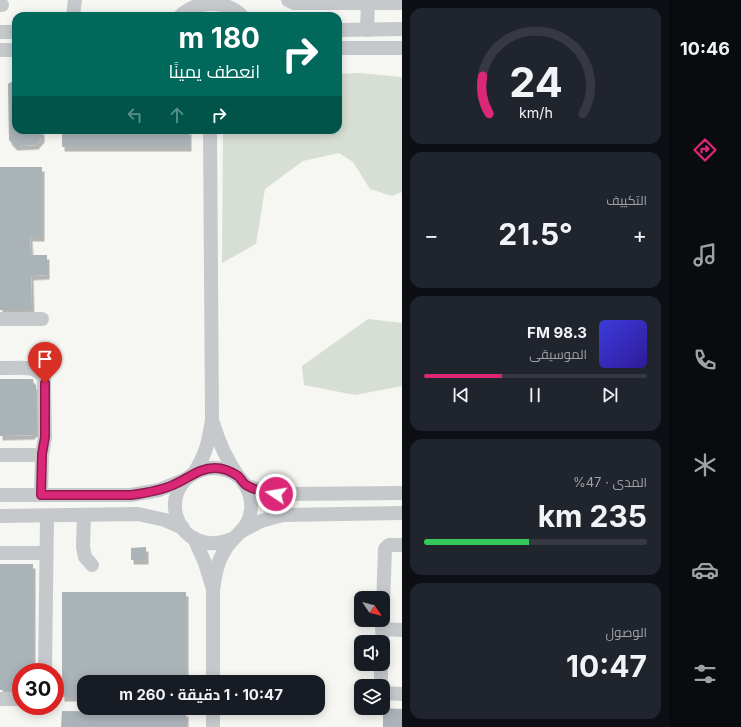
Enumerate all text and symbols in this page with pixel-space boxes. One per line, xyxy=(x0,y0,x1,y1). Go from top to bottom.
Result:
text: 180 m xyxy=(179,21,260,55)
icon: right xyxy=(274,28,326,80)
text: 10:46 xyxy=(680,38,730,59)
text: 24 xyxy=(509,57,562,107)
text: انعطف يمينًا xyxy=(169,61,260,82)
text: km/h xyxy=(519,103,552,120)
icon: left xyxy=(124,104,146,126)
icon: ahead xyxy=(166,104,188,126)
icon: right xyxy=(208,104,230,126)
icon: directions xyxy=(691,136,719,164)
text: التكييف xyxy=(606,192,647,208)
text: 21.5° xyxy=(498,216,573,252)
text: − xyxy=(424,222,439,248)
text: + xyxy=(632,222,647,248)
icon: music xyxy=(691,241,719,269)
text: 98.3 FM xyxy=(527,323,587,342)
pin xyxy=(28,342,62,383)
text: الموسيقى xyxy=(529,346,587,362)
icon: phone xyxy=(691,346,719,374)
icon: arrive xyxy=(34,348,56,370)
icon: previous xyxy=(450,384,472,406)
icon: pause xyxy=(524,384,546,406)
icon: next xyxy=(599,384,621,406)
icon: climate xyxy=(691,451,719,479)
position arrow xyxy=(255,473,297,515)
text: المدى · 47% xyxy=(573,474,647,490)
text: 235 km xyxy=(538,498,647,534)
icon: car xyxy=(691,556,719,584)
north arrow xyxy=(354,591,390,627)
map controls xyxy=(354,591,390,715)
text: الوصول xyxy=(606,624,647,640)
button: sound xyxy=(354,635,390,671)
text: 10:47 xyxy=(566,648,647,684)
icon: filters xyxy=(691,660,719,688)
speed limit sign: 30 xyxy=(12,663,64,715)
button: layers xyxy=(354,679,390,715)
text: 10:47 · 1 دقيقة · 260 m xyxy=(119,685,283,704)

